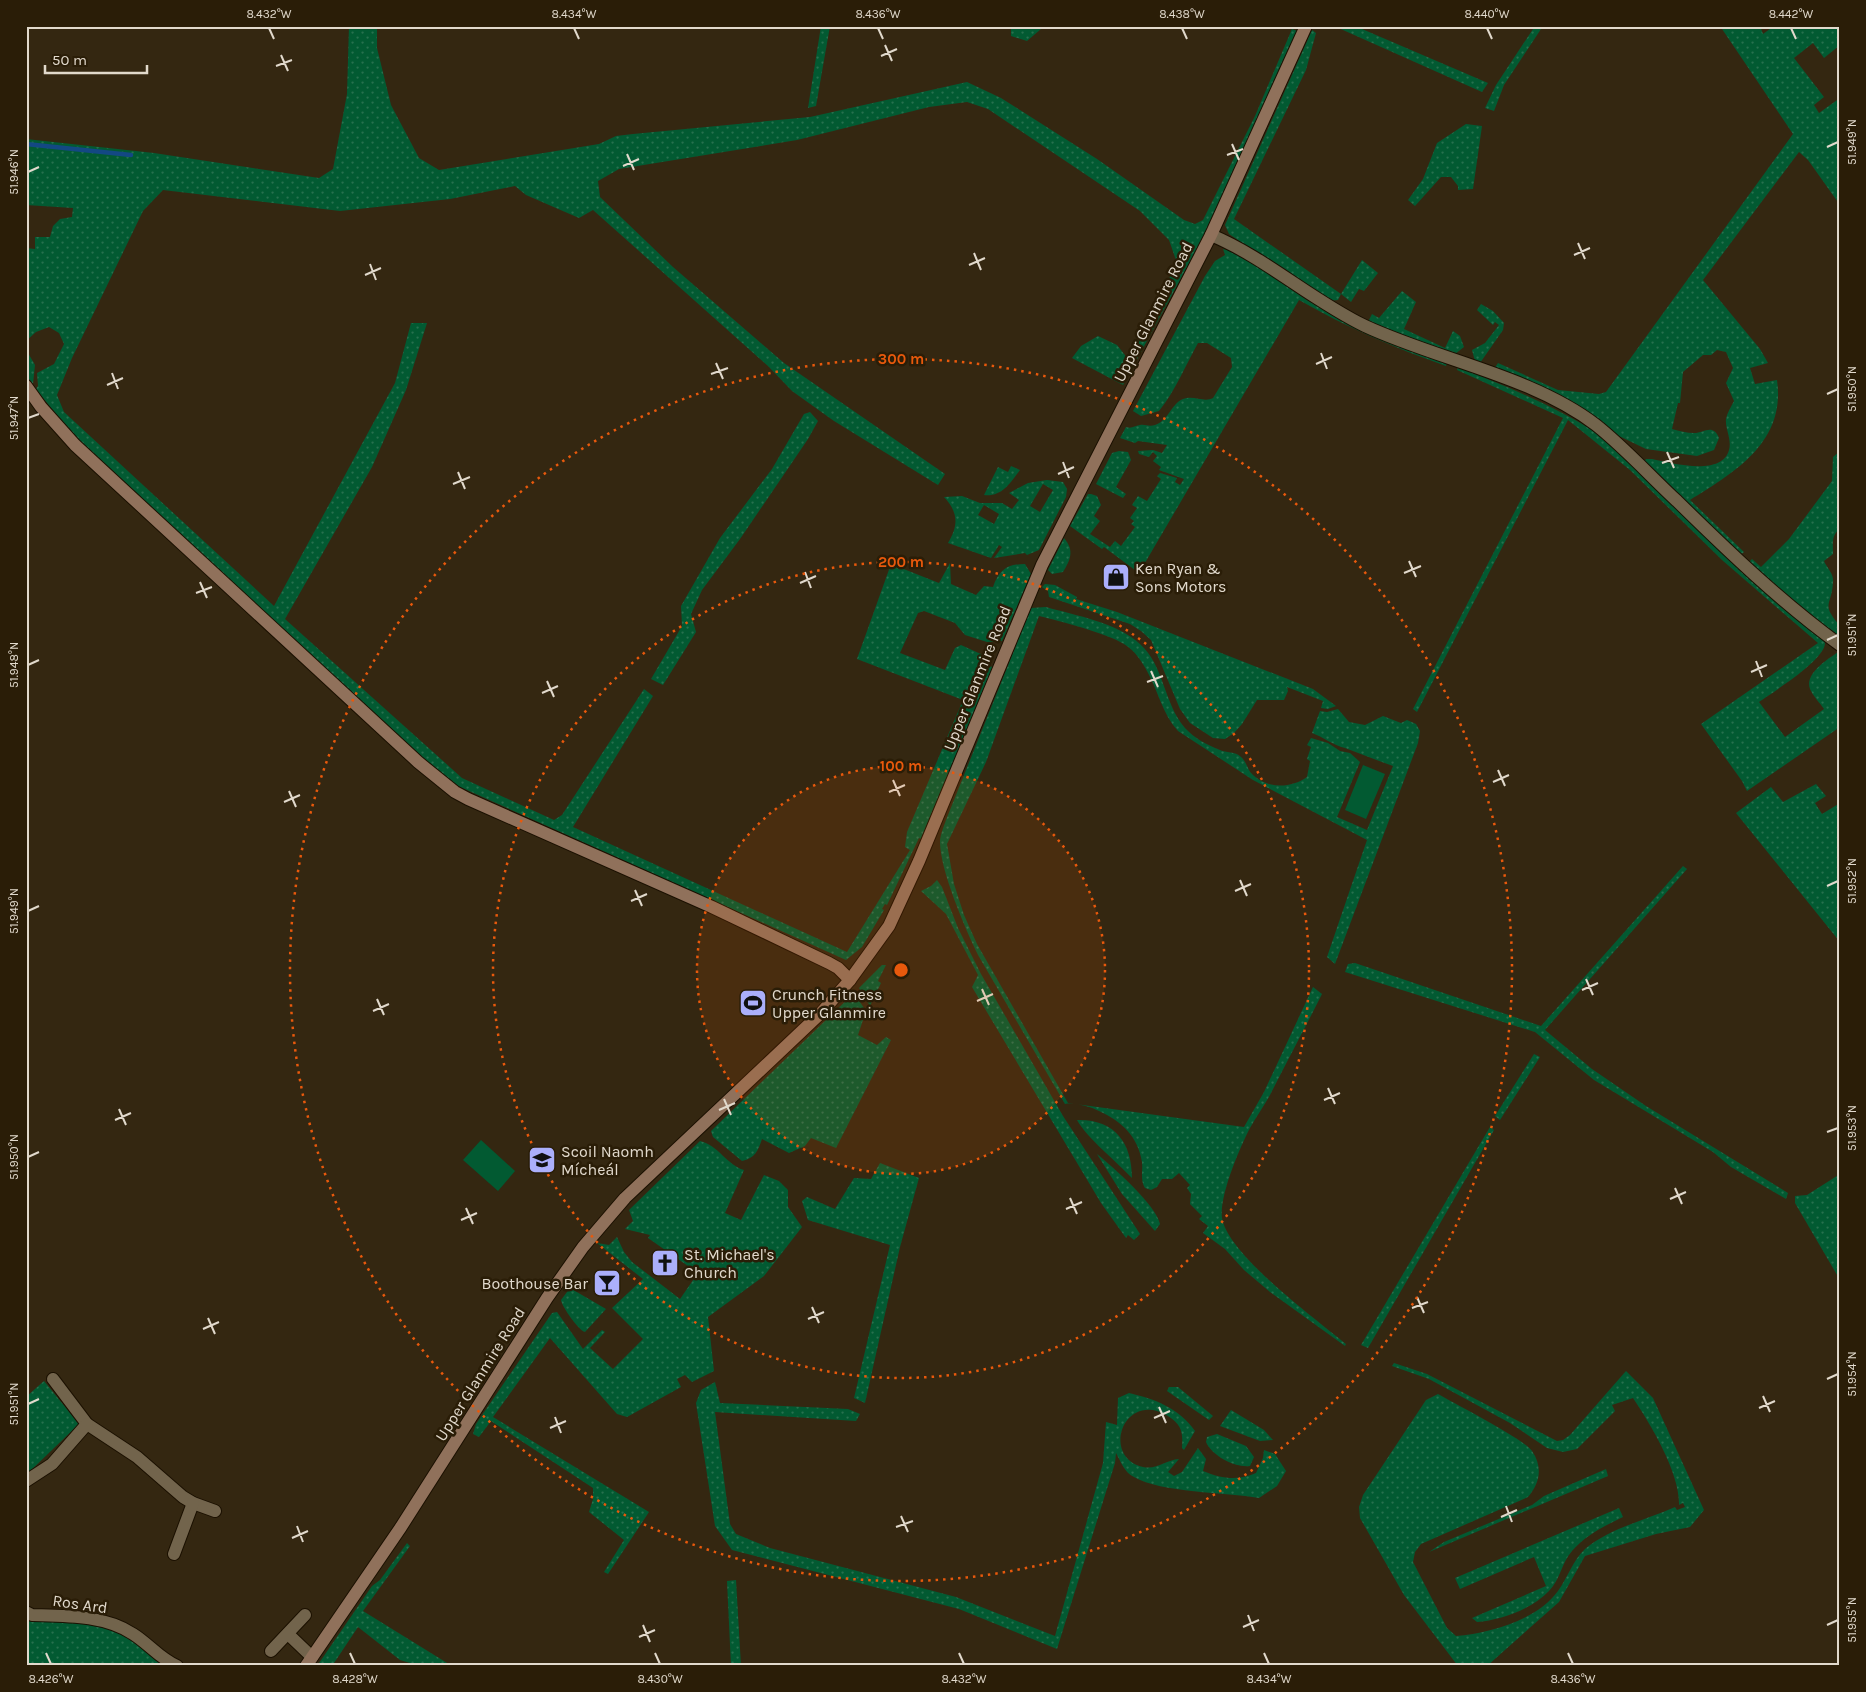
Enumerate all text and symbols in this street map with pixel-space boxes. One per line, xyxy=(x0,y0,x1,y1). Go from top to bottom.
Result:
text: 8.432°W xyxy=(246,7,292,21)
text: 8.434°W xyxy=(552,7,597,21)
text: 8.436°W xyxy=(856,7,901,21)
text: 8.438°W xyxy=(1159,7,1205,21)
text: 8.440°W xyxy=(1465,7,1510,21)
text: 8.442°W xyxy=(1769,7,1814,21)
scale bar xyxy=(45,42,148,74)
text: 50 m xyxy=(52,51,87,69)
text: 51.949°N xyxy=(1845,119,1859,165)
text: 51.946°N xyxy=(7,149,21,195)
street label: Upper Glanmire Road xyxy=(1109,239,1197,385)
text: 300 m xyxy=(878,350,924,368)
text: 51.950°N xyxy=(1845,366,1859,412)
text: 51.947°N xyxy=(7,396,21,440)
text: 200 m xyxy=(878,553,924,571)
place label: Ken Ryan & Sons Motors xyxy=(1135,559,1227,596)
shop icon: Ken Ryan & Sons Motors xyxy=(1101,562,1131,592)
street label: Upper Glanmire Road xyxy=(939,603,1015,753)
text: 51.951°N xyxy=(1845,614,1859,656)
text: 51.948°N xyxy=(7,642,21,688)
text: 100 m xyxy=(880,757,922,775)
text: 51.952°N xyxy=(1845,858,1859,904)
text: 51.949°N xyxy=(7,888,21,934)
centre of rings xyxy=(892,961,910,979)
place label: Crunch Fitness Upper Glanmire xyxy=(772,985,886,1022)
sports icon: Crunch Fitness Upper Glanmire xyxy=(738,988,768,1018)
text: 51.953°N xyxy=(1845,1105,1859,1151)
text: 51.950°N xyxy=(7,1134,21,1180)
place label: Scoil Naomh Mícheál xyxy=(561,1142,654,1179)
school or university icon: Scoil Naomh Mícheál xyxy=(527,1145,557,1175)
place label: St. Michael's Church xyxy=(684,1245,775,1282)
church icon: St. Michael's Church xyxy=(650,1248,680,1278)
bar icon: Boothouse Bar xyxy=(592,1268,622,1298)
place label: Boothouse Bar xyxy=(482,1274,588,1293)
street label: Upper Glanmire Road xyxy=(431,1303,529,1445)
text: 51.954°N xyxy=(1845,1351,1859,1397)
text: 51.951°N xyxy=(7,1383,21,1425)
street label: Ros Ard xyxy=(51,1591,109,1617)
text: 51.955°N xyxy=(1845,1597,1859,1643)
text: 8.426°W xyxy=(29,1672,74,1686)
text: 8.428°W xyxy=(332,1672,378,1686)
text: 8.430°W xyxy=(637,1672,683,1686)
text: 8.432°W xyxy=(941,1672,987,1686)
text: 8.434°W xyxy=(1247,1672,1292,1686)
text: 8.436°W xyxy=(1551,1672,1596,1686)

